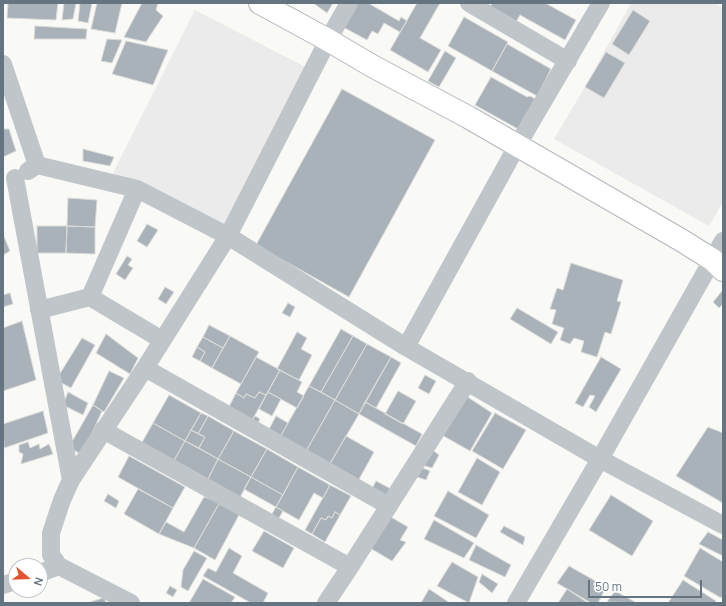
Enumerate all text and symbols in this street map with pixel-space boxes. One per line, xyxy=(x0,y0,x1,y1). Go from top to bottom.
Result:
north arrow xyxy=(8,558,48,598)
scale bar xyxy=(590,572,704,598)
text: N xyxy=(30,576,47,588)
text: 50 m xyxy=(595,578,622,595)

